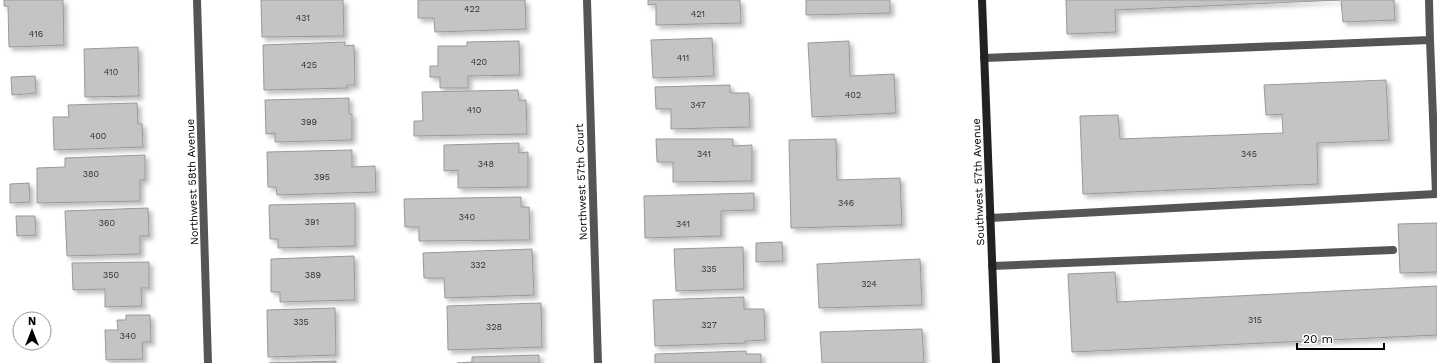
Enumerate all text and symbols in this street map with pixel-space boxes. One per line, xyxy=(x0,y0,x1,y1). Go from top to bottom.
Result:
house number: 422 xyxy=(464,4,480,14)
house number: 421 xyxy=(691,9,705,19)
house number: 431 xyxy=(296,13,310,23)
house number: 416 xyxy=(29,29,43,39)
house number: 411 xyxy=(677,53,689,63)
house number: 420 xyxy=(471,57,488,67)
house number: 425 xyxy=(301,60,317,70)
house number: 410 xyxy=(104,67,119,77)
house number: 402 xyxy=(845,90,861,100)
house number: 347 xyxy=(690,100,706,110)
house number: 410 xyxy=(467,105,482,115)
house number: 399 xyxy=(301,117,317,127)
street label: Southwest 57th Avenue xyxy=(970,118,987,246)
street label: Northwest 58th Avenue xyxy=(184,119,201,245)
street label: Northwest 57th Court xyxy=(573,123,590,241)
house number: 400 xyxy=(90,131,107,141)
house number: 341 xyxy=(697,149,711,159)
house number: 345 xyxy=(1241,149,1257,159)
house number: 348 xyxy=(478,159,494,169)
house number: 380 xyxy=(83,169,100,179)
house number: 395 xyxy=(314,172,330,182)
house number: 346 xyxy=(838,198,854,208)
house number: 340 xyxy=(459,212,476,222)
house number: 391 xyxy=(305,217,319,227)
house number: 360 xyxy=(99,218,116,228)
house number: 341 xyxy=(676,219,690,229)
house number: 332 xyxy=(470,260,486,270)
house number: 335 xyxy=(701,264,717,274)
house number: 350 xyxy=(103,270,119,280)
house number: 389 xyxy=(305,270,321,280)
house number: 324 xyxy=(861,279,877,289)
north arrow xyxy=(12,311,52,351)
text: N xyxy=(28,315,36,328)
house number: 315 xyxy=(1248,315,1262,325)
house number: 335 xyxy=(293,317,309,327)
house number: 327 xyxy=(701,320,717,330)
house number: 328 xyxy=(486,322,502,332)
scale bar xyxy=(1297,325,1384,351)
house number: 340 xyxy=(120,331,137,341)
text: 20 m xyxy=(1303,332,1333,346)

